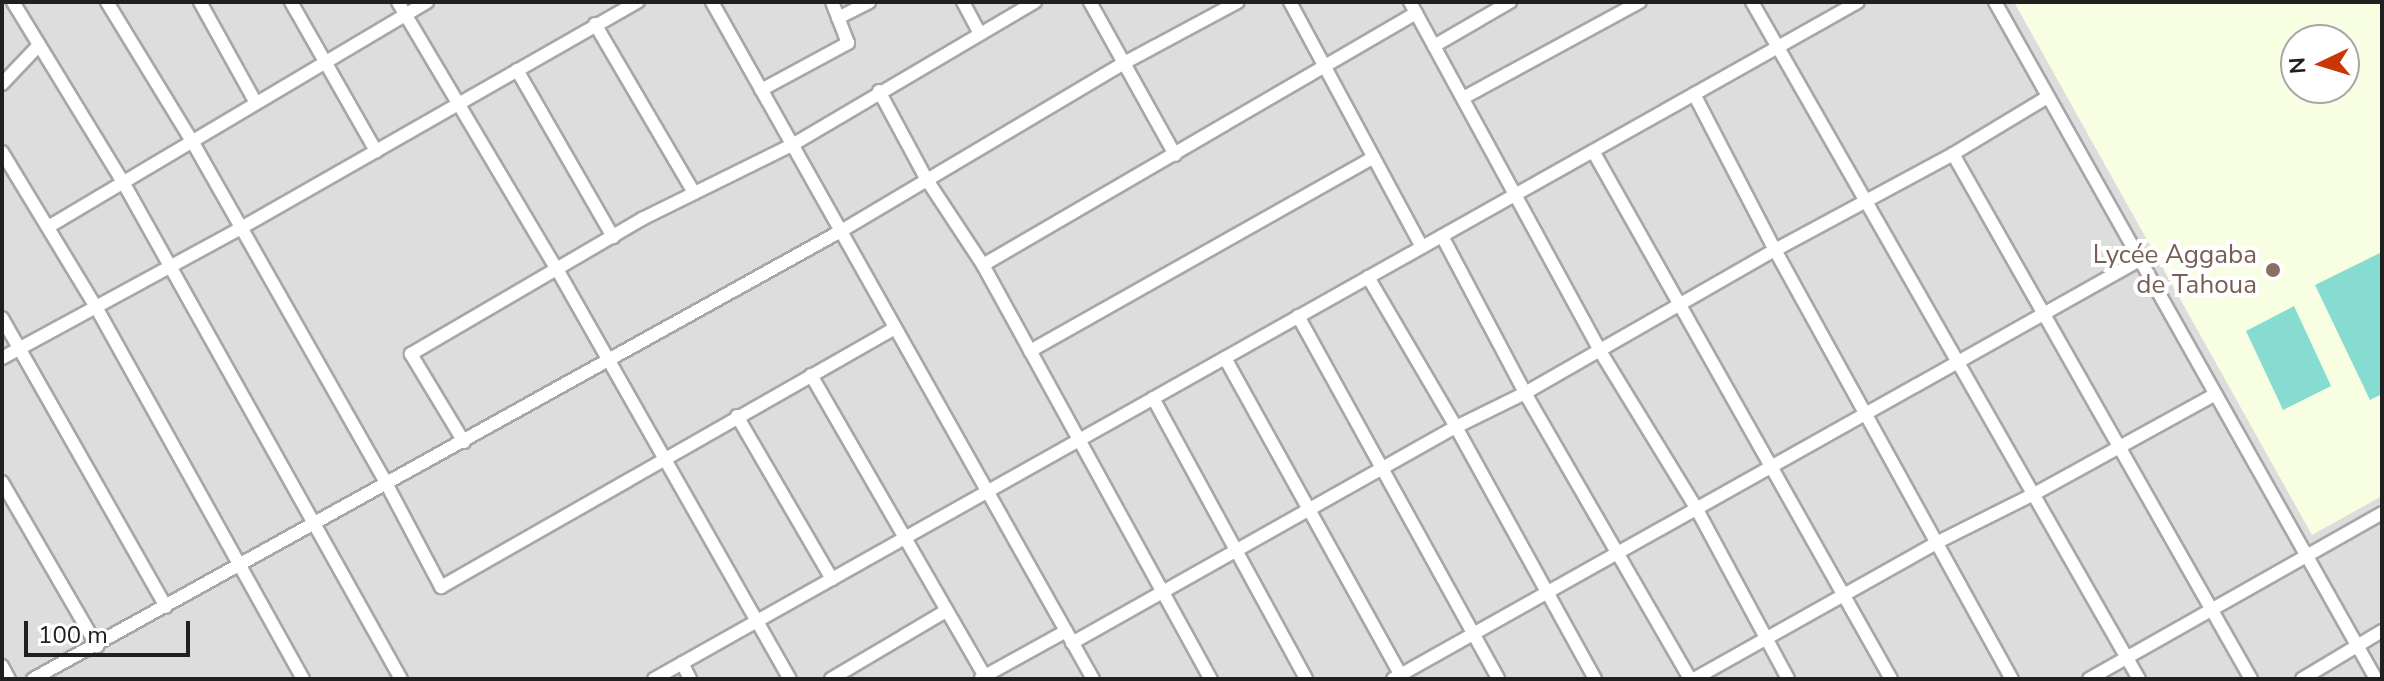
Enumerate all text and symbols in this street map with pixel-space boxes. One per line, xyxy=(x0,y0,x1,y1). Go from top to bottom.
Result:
north arrow xyxy=(2280,24,2360,104)
text: N xyxy=(2283,56,2314,75)
place label: Lycée Aggaba de Tahoua xyxy=(2093,239,2257,300)
marker: Lycée Aggaba de Tahoua xyxy=(2264,261,2282,279)
scale bar xyxy=(28,605,194,655)
text: 100 m xyxy=(38,619,108,651)

